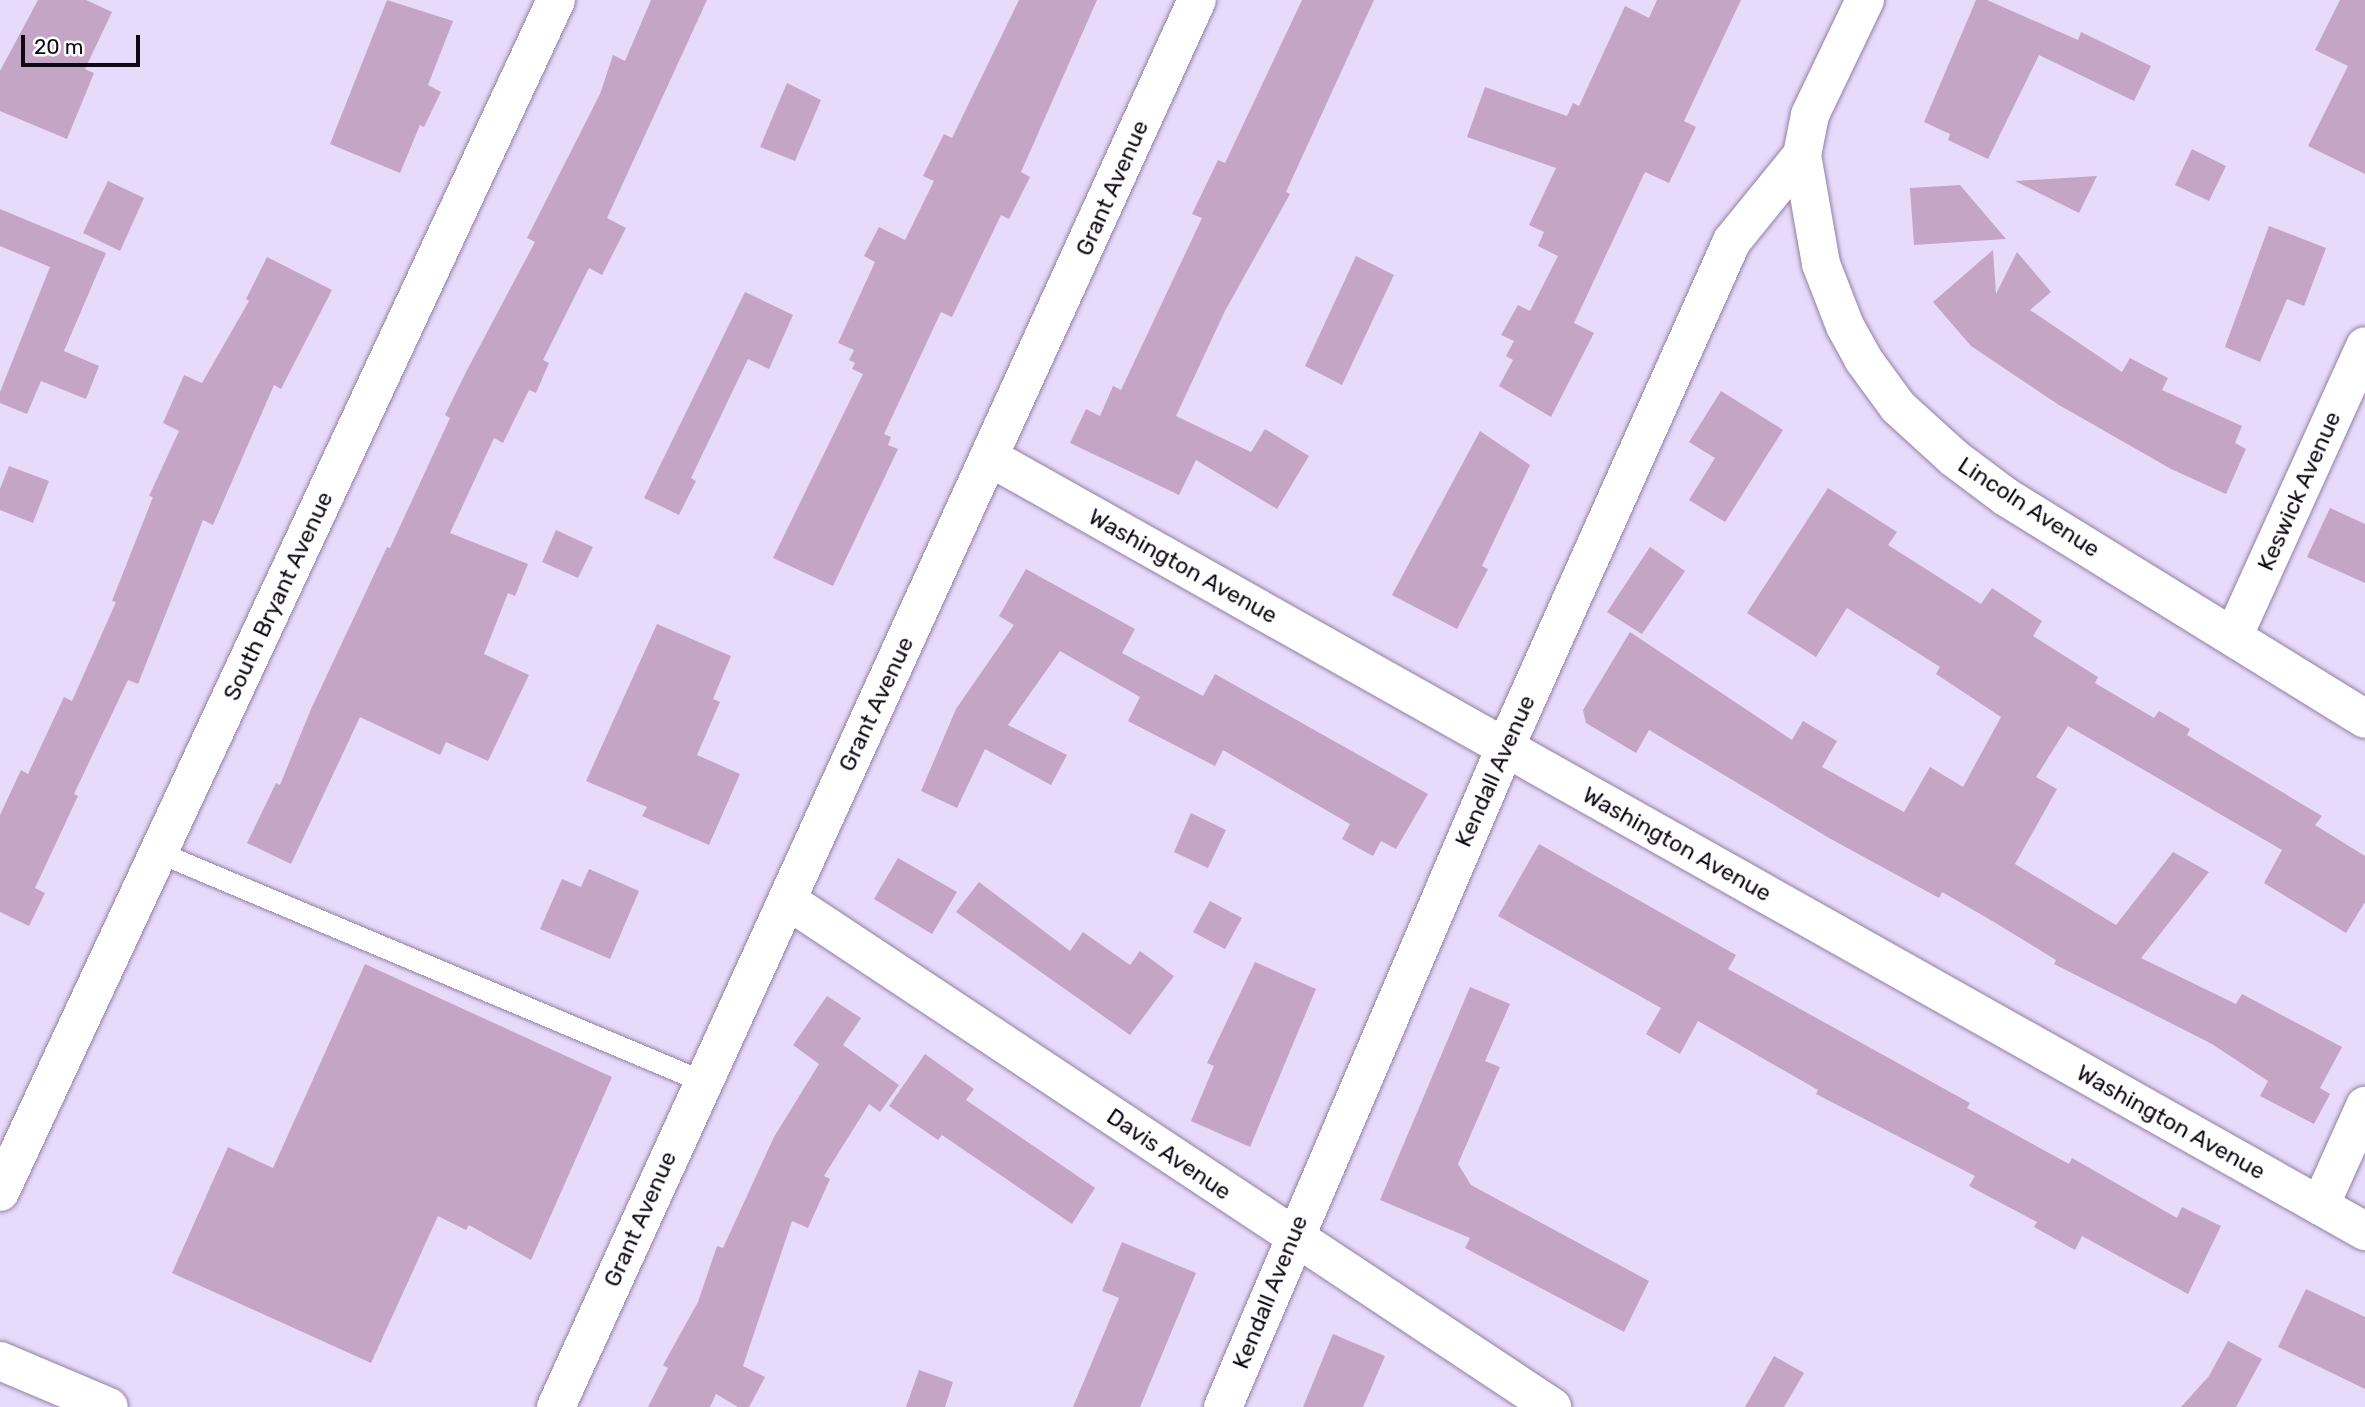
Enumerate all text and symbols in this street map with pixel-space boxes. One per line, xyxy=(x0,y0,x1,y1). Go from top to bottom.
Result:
scale bar xyxy=(24,21,144,65)
text: 20 m xyxy=(34,34,83,59)
street label: Grant Avenue xyxy=(1070,116,1154,260)
street label: Keswick Avenue xyxy=(2251,407,2347,575)
street label: Lincoln Avenue xyxy=(1953,451,2105,563)
street label: South Bryant Avenue xyxy=(217,487,339,705)
street label: Washington Avenue xyxy=(1084,503,1282,629)
street label: Grant Avenue xyxy=(833,632,919,776)
street label: Kendall Avenue xyxy=(1449,691,1541,851)
street label: Washington Avenue xyxy=(1578,781,1776,907)
street label: Washington Avenue xyxy=(2072,1059,2270,1185)
street label: Davis Avenue xyxy=(1101,1102,1237,1206)
street label: Grant Avenue xyxy=(598,1147,682,1291)
street label: Kendall Avenue xyxy=(1227,1211,1313,1373)

